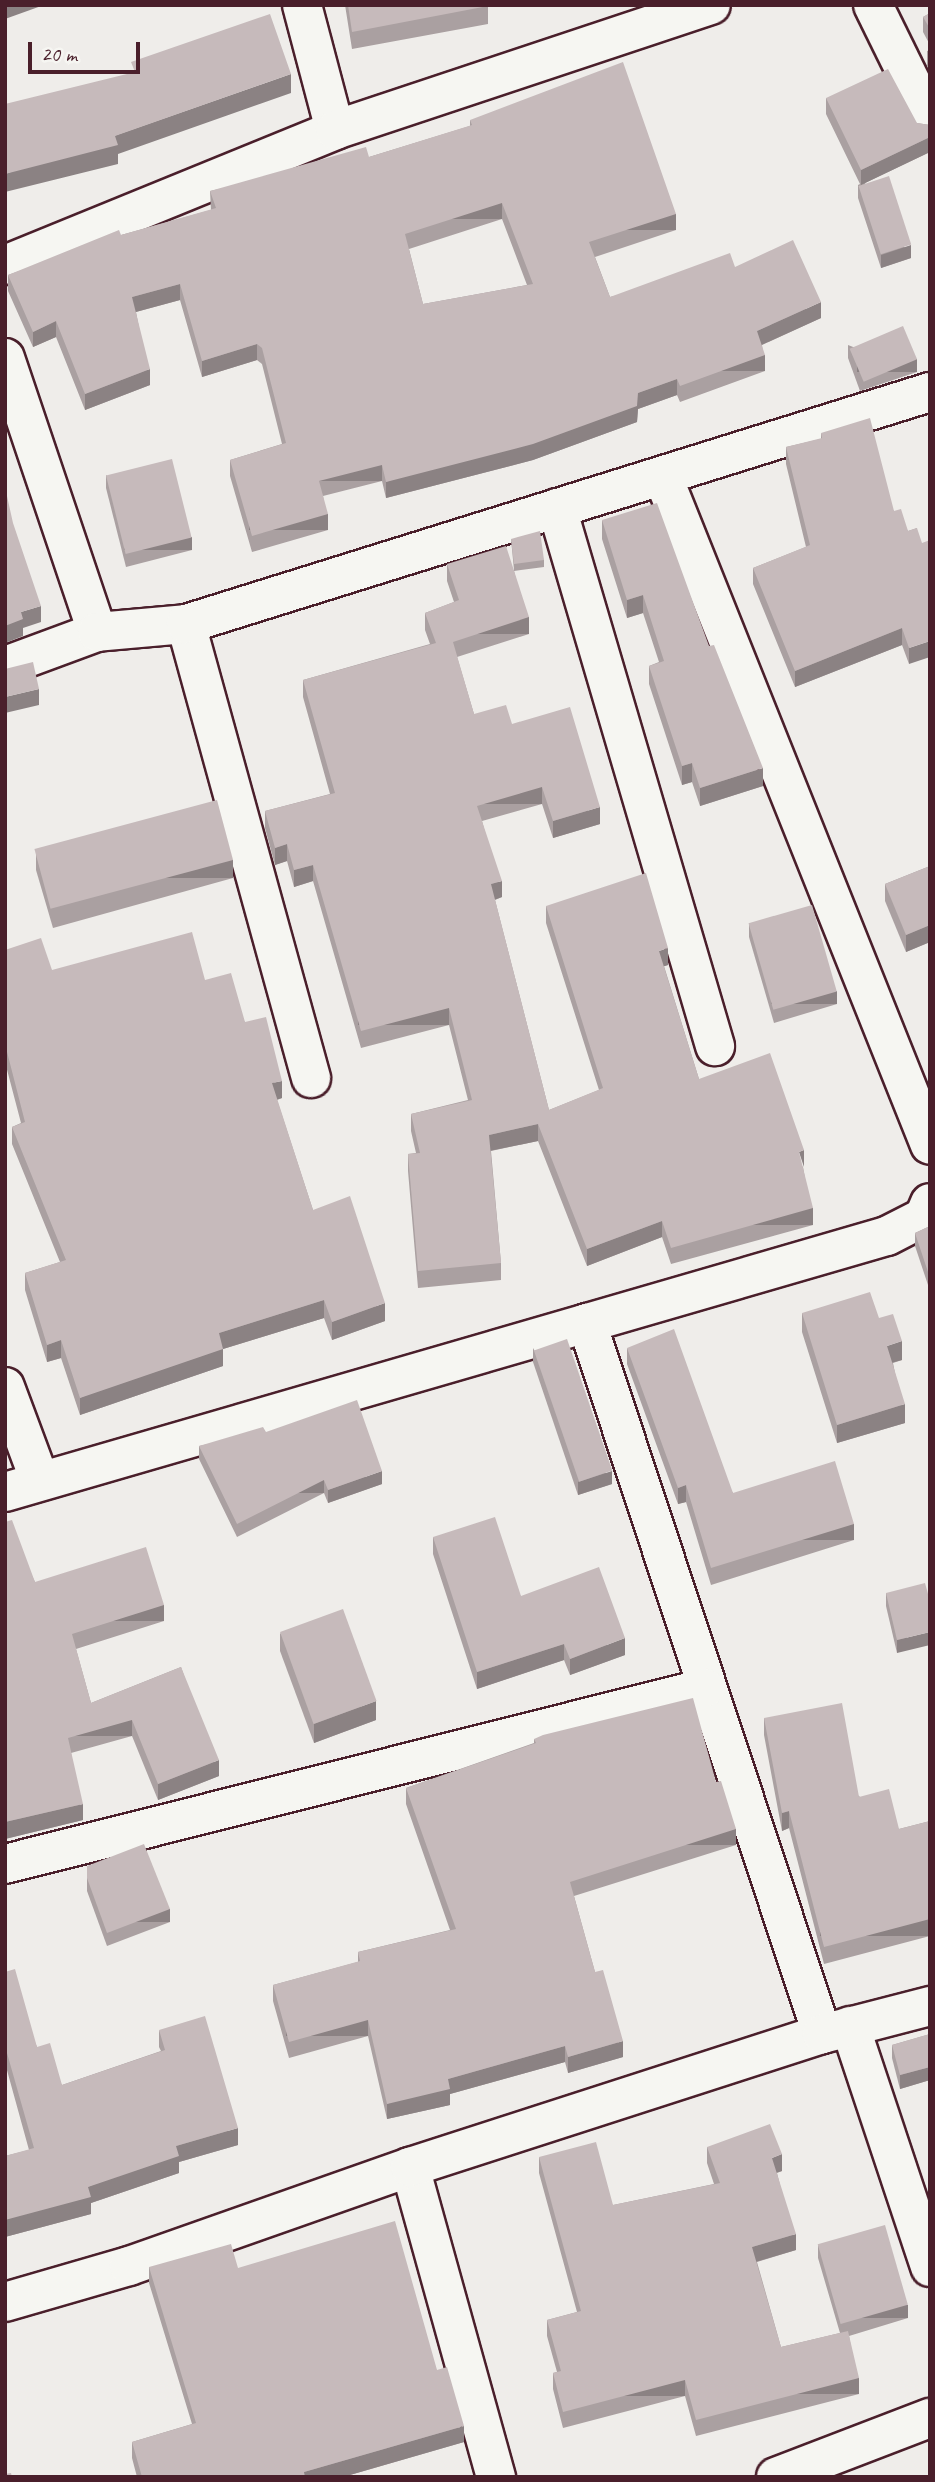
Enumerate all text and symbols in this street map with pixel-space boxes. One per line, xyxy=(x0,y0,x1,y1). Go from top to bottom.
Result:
scale bar xyxy=(32,28,144,72)
text: 20 m xyxy=(41,41,77,67)

